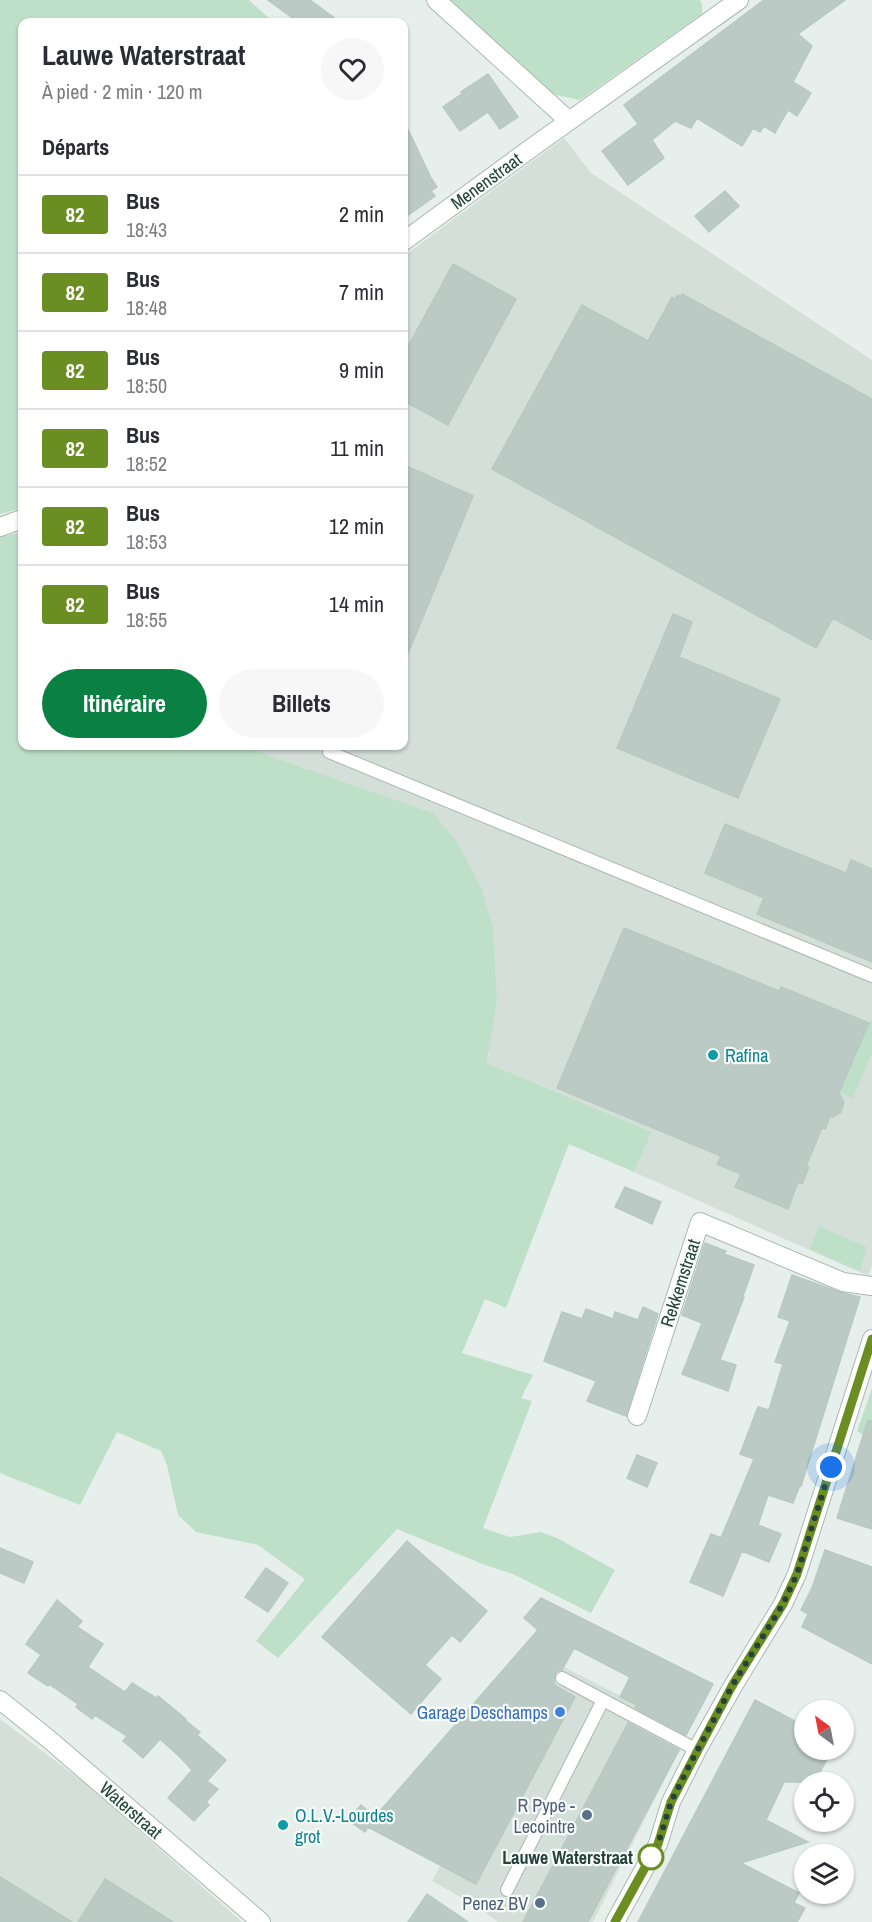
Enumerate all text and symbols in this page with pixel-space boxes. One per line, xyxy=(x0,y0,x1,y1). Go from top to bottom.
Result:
text: Lauwe Waterstraat xyxy=(42,36,245,74)
button: heart xyxy=(321,38,384,101)
text: À pied · 2 min · 120 m xyxy=(42,78,202,105)
text: Départs xyxy=(42,132,109,162)
street label: Menenstraat xyxy=(445,147,527,215)
text: Bus xyxy=(126,186,160,216)
text: 2 min xyxy=(339,199,384,229)
text: 82 xyxy=(65,200,85,229)
text: 18:43 xyxy=(126,216,167,243)
text: Bus xyxy=(126,264,160,294)
text: 7 min xyxy=(339,277,384,307)
text: 82 xyxy=(65,278,85,307)
text: 18:48 xyxy=(126,294,167,321)
text: Bus xyxy=(126,342,160,372)
text: 9 min xyxy=(339,355,384,385)
text: 82 xyxy=(65,356,85,385)
text: 18:50 xyxy=(126,372,167,399)
text: Bus xyxy=(126,420,160,450)
text: 11 min xyxy=(330,433,384,463)
text: 82 xyxy=(65,434,85,463)
text: 18:52 xyxy=(126,450,167,477)
text: Bus xyxy=(126,498,160,528)
text: 12 min xyxy=(329,511,384,541)
text: 82 xyxy=(65,512,85,541)
text: 18:53 xyxy=(126,528,167,555)
text: Bus xyxy=(126,576,160,606)
text: 14 min xyxy=(329,589,384,619)
text: 82 xyxy=(65,590,85,619)
text: 18:55 xyxy=(126,606,167,633)
button: Itinéraire xyxy=(42,669,207,738)
button: Billets xyxy=(219,669,384,738)
place label: Rafina xyxy=(725,1043,769,1068)
marker: Rafina xyxy=(706,1048,720,1062)
street label: Rekkemstraat xyxy=(654,1236,706,1330)
your location xyxy=(816,1452,846,1482)
place label: Garage Deschamps xyxy=(417,1700,548,1725)
north arrow xyxy=(794,1700,854,1760)
map controls xyxy=(794,1700,854,1904)
marker: Garage Deschamps xyxy=(553,1705,567,1719)
button: locate xyxy=(794,1772,854,1832)
street label: Waterstraat xyxy=(94,1776,168,1844)
place label: R Pype - Lecointre xyxy=(513,1793,575,1839)
place label: O.L.V.-Lourdes grot xyxy=(295,1803,394,1849)
marker: R Pype - Lecointre xyxy=(580,1808,594,1822)
marker: O.L.V.-Lourdes grot xyxy=(276,1818,290,1832)
marker: Lauwe Waterstraat xyxy=(638,1844,664,1870)
button: layers xyxy=(794,1844,854,1904)
place label: Lauwe Waterstraat xyxy=(502,1845,633,1870)
place label: Penez BV xyxy=(462,1891,528,1916)
marker: Penez BV xyxy=(533,1896,547,1910)

